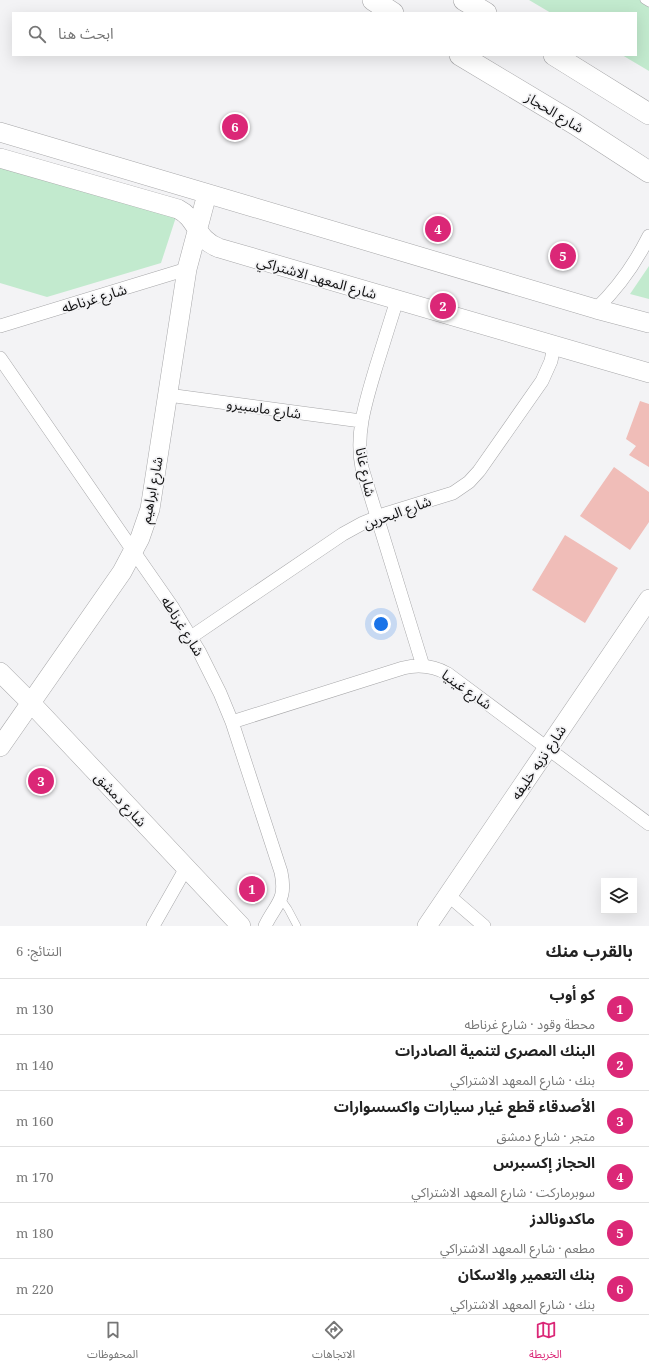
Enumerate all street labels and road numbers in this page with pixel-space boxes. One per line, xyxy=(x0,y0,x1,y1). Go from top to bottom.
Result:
street label: شارع الحجاز xyxy=(520,87,588,139)
street label: شارع المعهد الاشتراكي xyxy=(254,251,379,305)
street label: شارع غرناطه xyxy=(59,279,130,319)
street label: شارع ماسبيرو xyxy=(225,393,303,425)
street label: شارع غانا xyxy=(350,446,380,499)
street label: شارع ابراهيم xyxy=(135,455,169,525)
street label: شارع البحرين xyxy=(360,491,434,535)
street label: شارع غرناطه xyxy=(155,592,209,661)
street label: شارع غينيا xyxy=(437,665,496,715)
street label: شارع نزيه خليفه xyxy=(506,721,572,804)
street label: شارع دمشق xyxy=(89,768,151,832)

